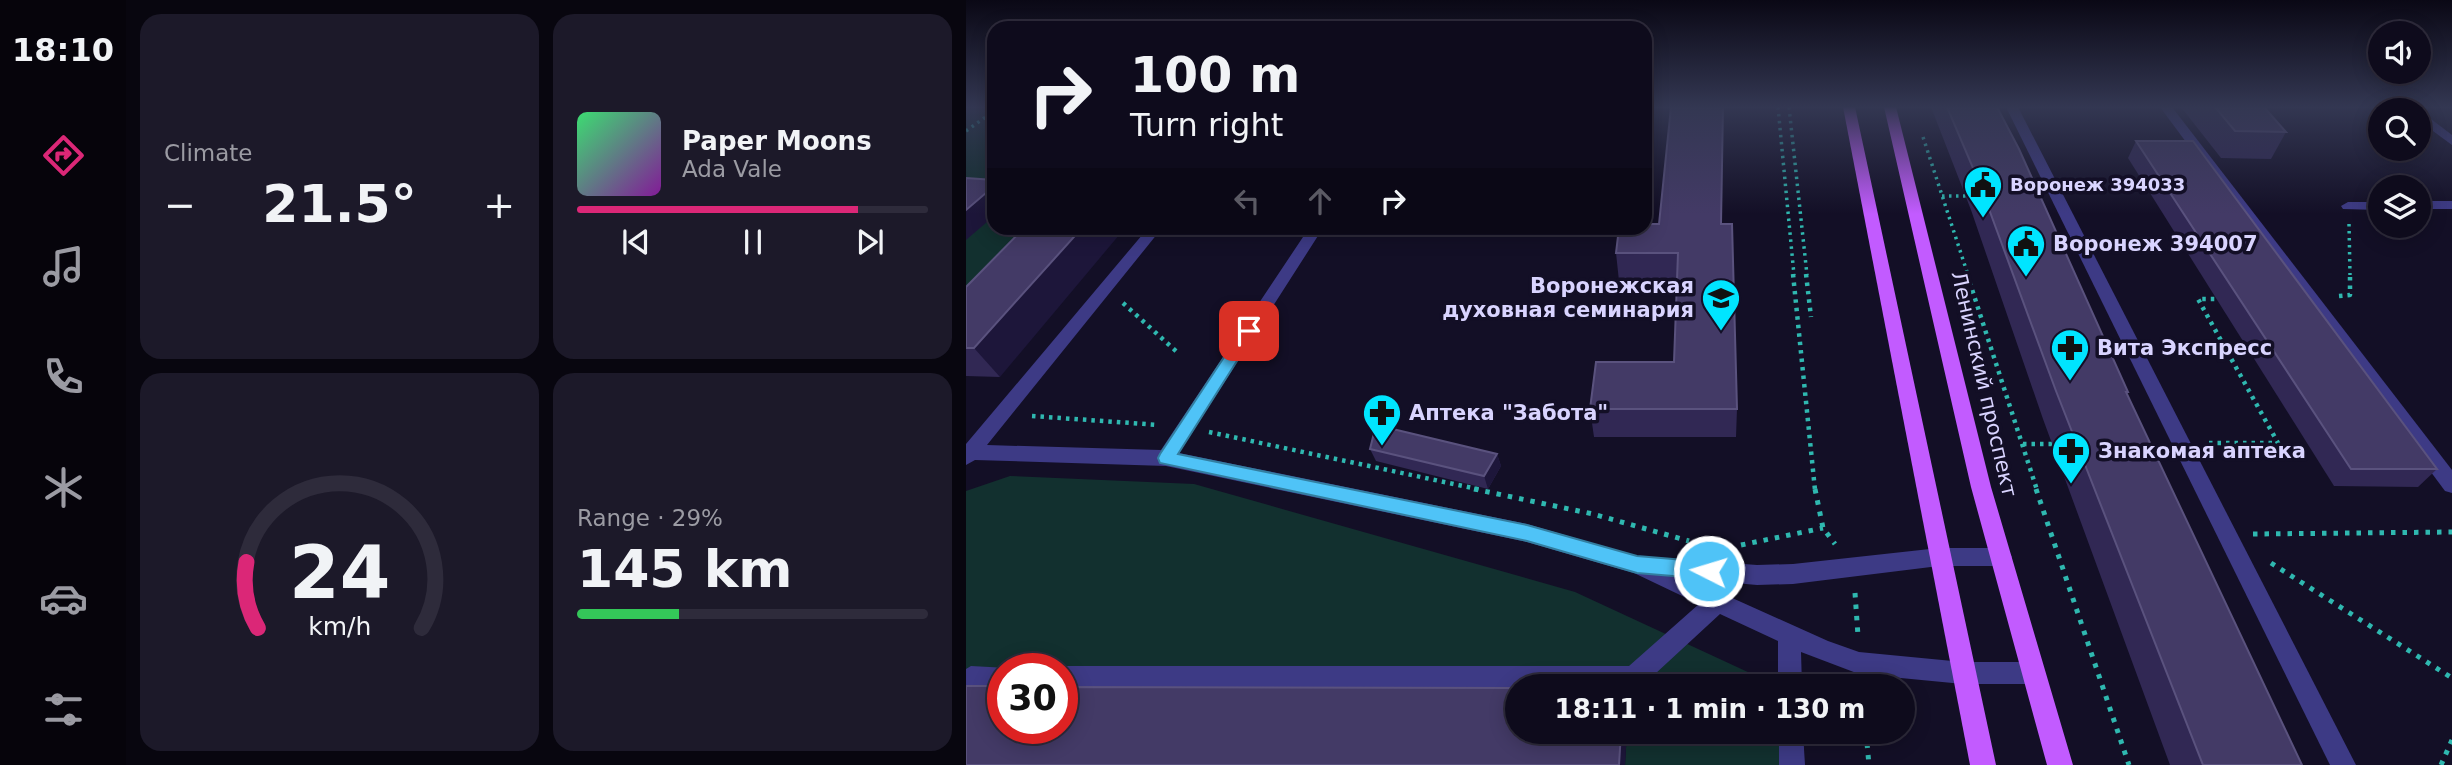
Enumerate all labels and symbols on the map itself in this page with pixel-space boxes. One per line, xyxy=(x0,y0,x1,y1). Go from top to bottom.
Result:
public building icon: Воронеж 394033 xyxy=(1962,164,2004,219)
place label: Воронеж 394033 xyxy=(2010,174,2185,195)
public building icon: Воронеж 394007 xyxy=(2005,223,2047,278)
place label: Воронеж 394007 xyxy=(2053,232,2258,256)
street label: Ленинский проспект xyxy=(1946,269,2022,499)
place label: Воронежская духовная семинария xyxy=(1442,274,1694,322)
school or university icon: Воронежская духовная семинария xyxy=(1700,277,1742,332)
pin xyxy=(1219,301,1279,361)
pharmacy icon: Вита Экспресс xyxy=(2049,327,2091,382)
place label: Вита Экспресс xyxy=(2097,336,2272,360)
pharmacy icon: Аптека "Забота" xyxy=(1361,392,1403,447)
place label: Аптека "Забота" xyxy=(1409,401,1608,425)
pharmacy icon: Знакомая аптека xyxy=(2050,430,2092,485)
place label: Знакомая аптека xyxy=(2098,439,2306,463)
position arrow xyxy=(1672,534,1746,608)
speed limit sign: 30 xyxy=(987,653,1078,744)

